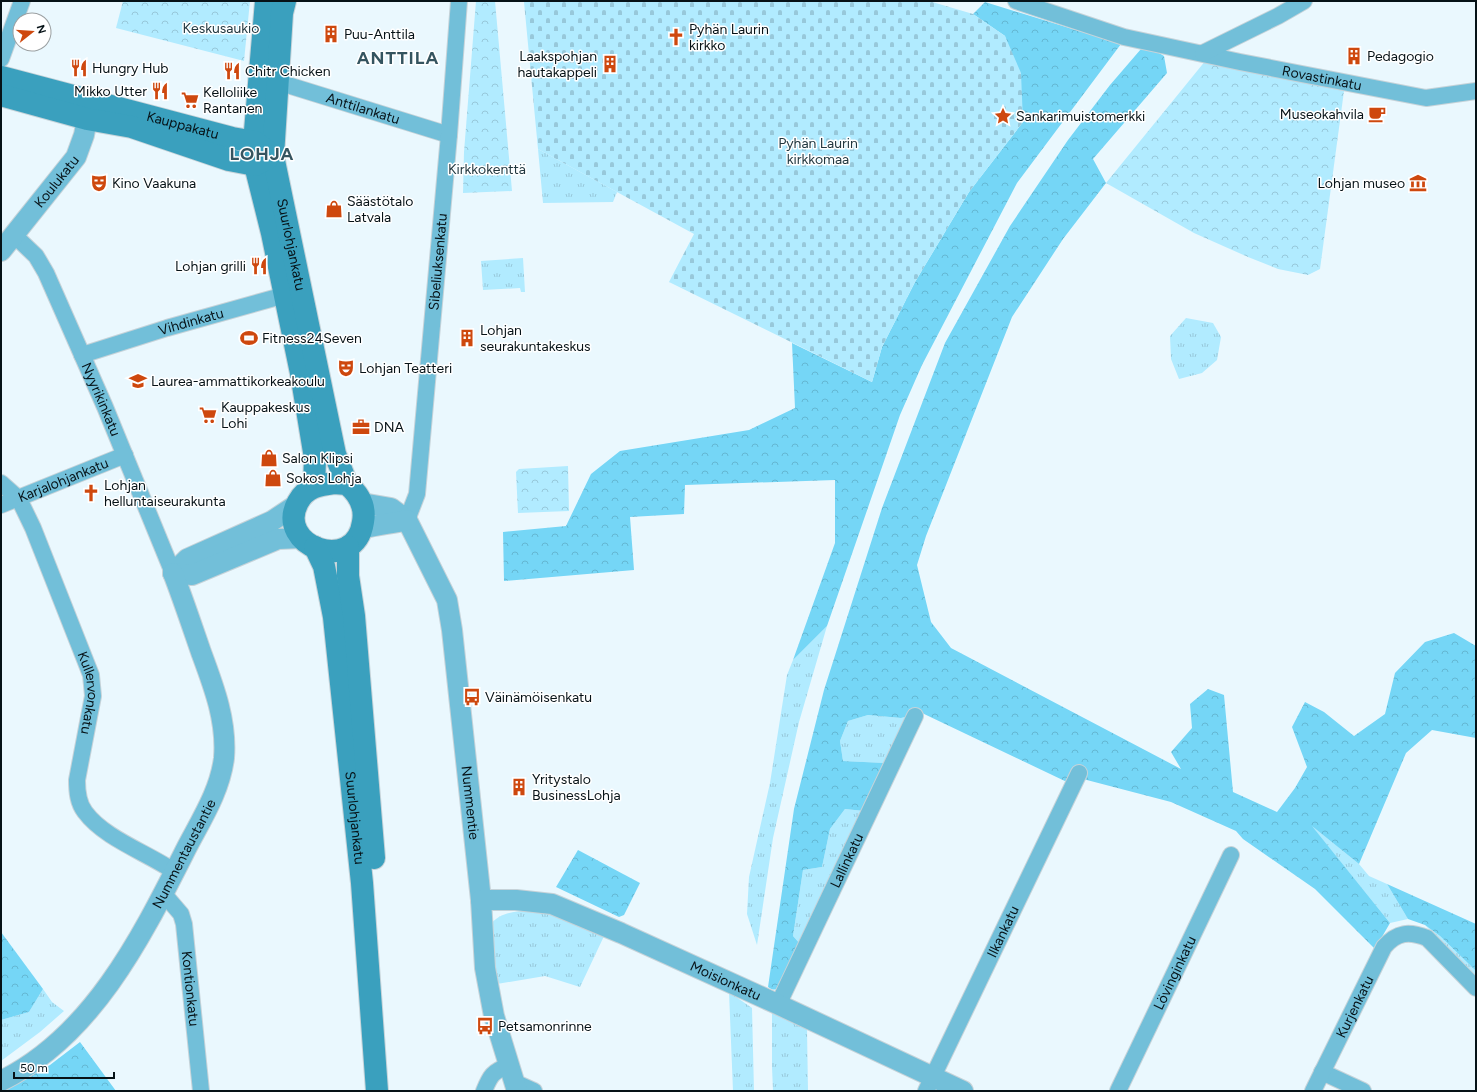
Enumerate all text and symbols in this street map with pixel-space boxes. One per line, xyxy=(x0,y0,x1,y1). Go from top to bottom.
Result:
north arrow xyxy=(12,12,52,52)
park label: Keskusaukio xyxy=(183,20,259,37)
place label: Pyhän Laurin kirkko xyxy=(689,21,769,54)
text: N xyxy=(34,23,49,35)
building icon: Puu-Anttila xyxy=(321,24,341,44)
place label: Puu-Anttila xyxy=(344,26,415,43)
church icon: Pyhän Laurin kirkko xyxy=(666,27,686,47)
building icon: Pedagogio xyxy=(1344,46,1364,66)
district label: ANTTILA xyxy=(357,47,439,69)
place label: Laakspohjan hautakappeli xyxy=(518,48,597,81)
place label: Pedagogio xyxy=(1367,48,1434,65)
building icon: Laakspohjan hautakappeli xyxy=(600,54,620,74)
restaurant icon: Hungry Hub xyxy=(69,58,89,78)
place label: Hungry Hub xyxy=(92,60,168,77)
restaurant icon: Chitr Chicken xyxy=(222,61,242,81)
street label: Rovastinkatu xyxy=(1281,62,1363,94)
place label: Chitr Chicken xyxy=(245,63,331,80)
restaurant icon: Mikko Utter xyxy=(150,81,170,101)
place label: Mikko Utter xyxy=(74,83,147,100)
place label: Kelloliike Rantanen xyxy=(203,84,263,117)
street label: Anttilankatu xyxy=(324,89,402,128)
supermarket icon: Kelloliike Rantanen xyxy=(180,90,200,110)
cafe icon: Museokahvila xyxy=(1367,104,1387,124)
place icon: Sankarimuistomerkki xyxy=(993,106,1013,126)
place label: Museokahvila xyxy=(1280,106,1364,123)
street label: Kauppakatu xyxy=(145,107,221,143)
place label: Sankarimuistomerkki xyxy=(1016,108,1145,125)
park label: Pyhän Laurin kirkkomaa xyxy=(778,135,858,168)
district label: LOHJA xyxy=(230,143,294,165)
street label: Koulukatu xyxy=(30,152,83,211)
park label: Kirkkokenttä xyxy=(448,161,526,178)
theatre icon: Kino Vaakuna xyxy=(89,173,109,193)
museum icon: Lohjan museo xyxy=(1408,173,1428,193)
place label: Kino Vaakuna xyxy=(112,175,196,192)
place label: Lohjan museo xyxy=(1318,175,1405,192)
place label: Säästötalo Latvala xyxy=(347,193,413,226)
street label: Suurlohjankatu xyxy=(274,197,309,292)
shop icon: Säästötalo Latvala xyxy=(324,199,344,219)
street label: Sibeliuksenkatu xyxy=(425,212,450,311)
restaurant icon: Lohjan grilli xyxy=(249,256,269,276)
place label: Lohjan grilli xyxy=(175,258,246,275)
street label: Vihdinkatu xyxy=(156,304,225,339)
place label: Lohjan seurakuntakeskus xyxy=(480,322,591,355)
sports icon: Fitness24Seven xyxy=(239,328,259,348)
building icon: Lohjan seurakuntakeskus xyxy=(457,328,477,348)
place label: Fitness24Seven xyxy=(262,330,362,347)
theatre icon: Lohjan Teatteri xyxy=(336,358,356,378)
street label: Nyyrikinkatu xyxy=(78,360,124,439)
place label: Lohjan Teatteri xyxy=(359,360,452,377)
school or university icon: Laurea-ammattikorkeakoulu xyxy=(128,371,148,391)
place label: Laurea-ammattikorkeakoulu xyxy=(151,373,325,390)
place label: Kauppakeskus Lohi xyxy=(221,399,310,432)
supermarket icon: Kauppakeskus Lohi xyxy=(198,405,218,425)
office icon: DNA xyxy=(351,417,371,437)
place label: DNA xyxy=(374,419,404,436)
shop icon: Salon Klipsi xyxy=(259,448,279,468)
place label: Salon Klipsi xyxy=(282,450,353,467)
street label: Karjalohjankatu xyxy=(15,454,111,506)
shop icon: Sokos Lohja xyxy=(263,468,283,488)
place label: Sokos Lohja xyxy=(286,470,362,487)
place label: Lohjan helluntaiseurakunta xyxy=(104,477,226,510)
church icon: Lohjan helluntaiseurakunta xyxy=(81,483,101,503)
street label: Kullervonkatu xyxy=(74,649,102,736)
bus stop icon: Väinämöisenkatu xyxy=(462,687,482,707)
place label: Väinämöisenkatu xyxy=(485,689,592,706)
street label: Nummentie xyxy=(458,765,483,841)
street label: Suurlohjankatu xyxy=(342,770,369,865)
place label: Yritystalo BusinessLohja xyxy=(532,771,621,804)
building icon: Yritystalo BusinessLohja xyxy=(509,777,529,797)
street label: Nummentaustantie xyxy=(148,796,219,911)
street label: Lallinkatu xyxy=(826,830,867,891)
street label: Ilkankatu xyxy=(983,903,1022,960)
street label: Lövinginkatu xyxy=(1150,933,1199,1012)
street label: Kontionkatu xyxy=(178,950,203,1027)
street label: Moisionkatu xyxy=(688,957,764,1004)
street label: Kurjenkatu xyxy=(1332,973,1377,1041)
bus stop icon: Petsamonrinne xyxy=(475,1016,495,1036)
place label: Petsamonrinne xyxy=(498,1018,592,1035)
scale bar xyxy=(14,1054,114,1080)
text: 50 m xyxy=(20,1061,48,1075)

